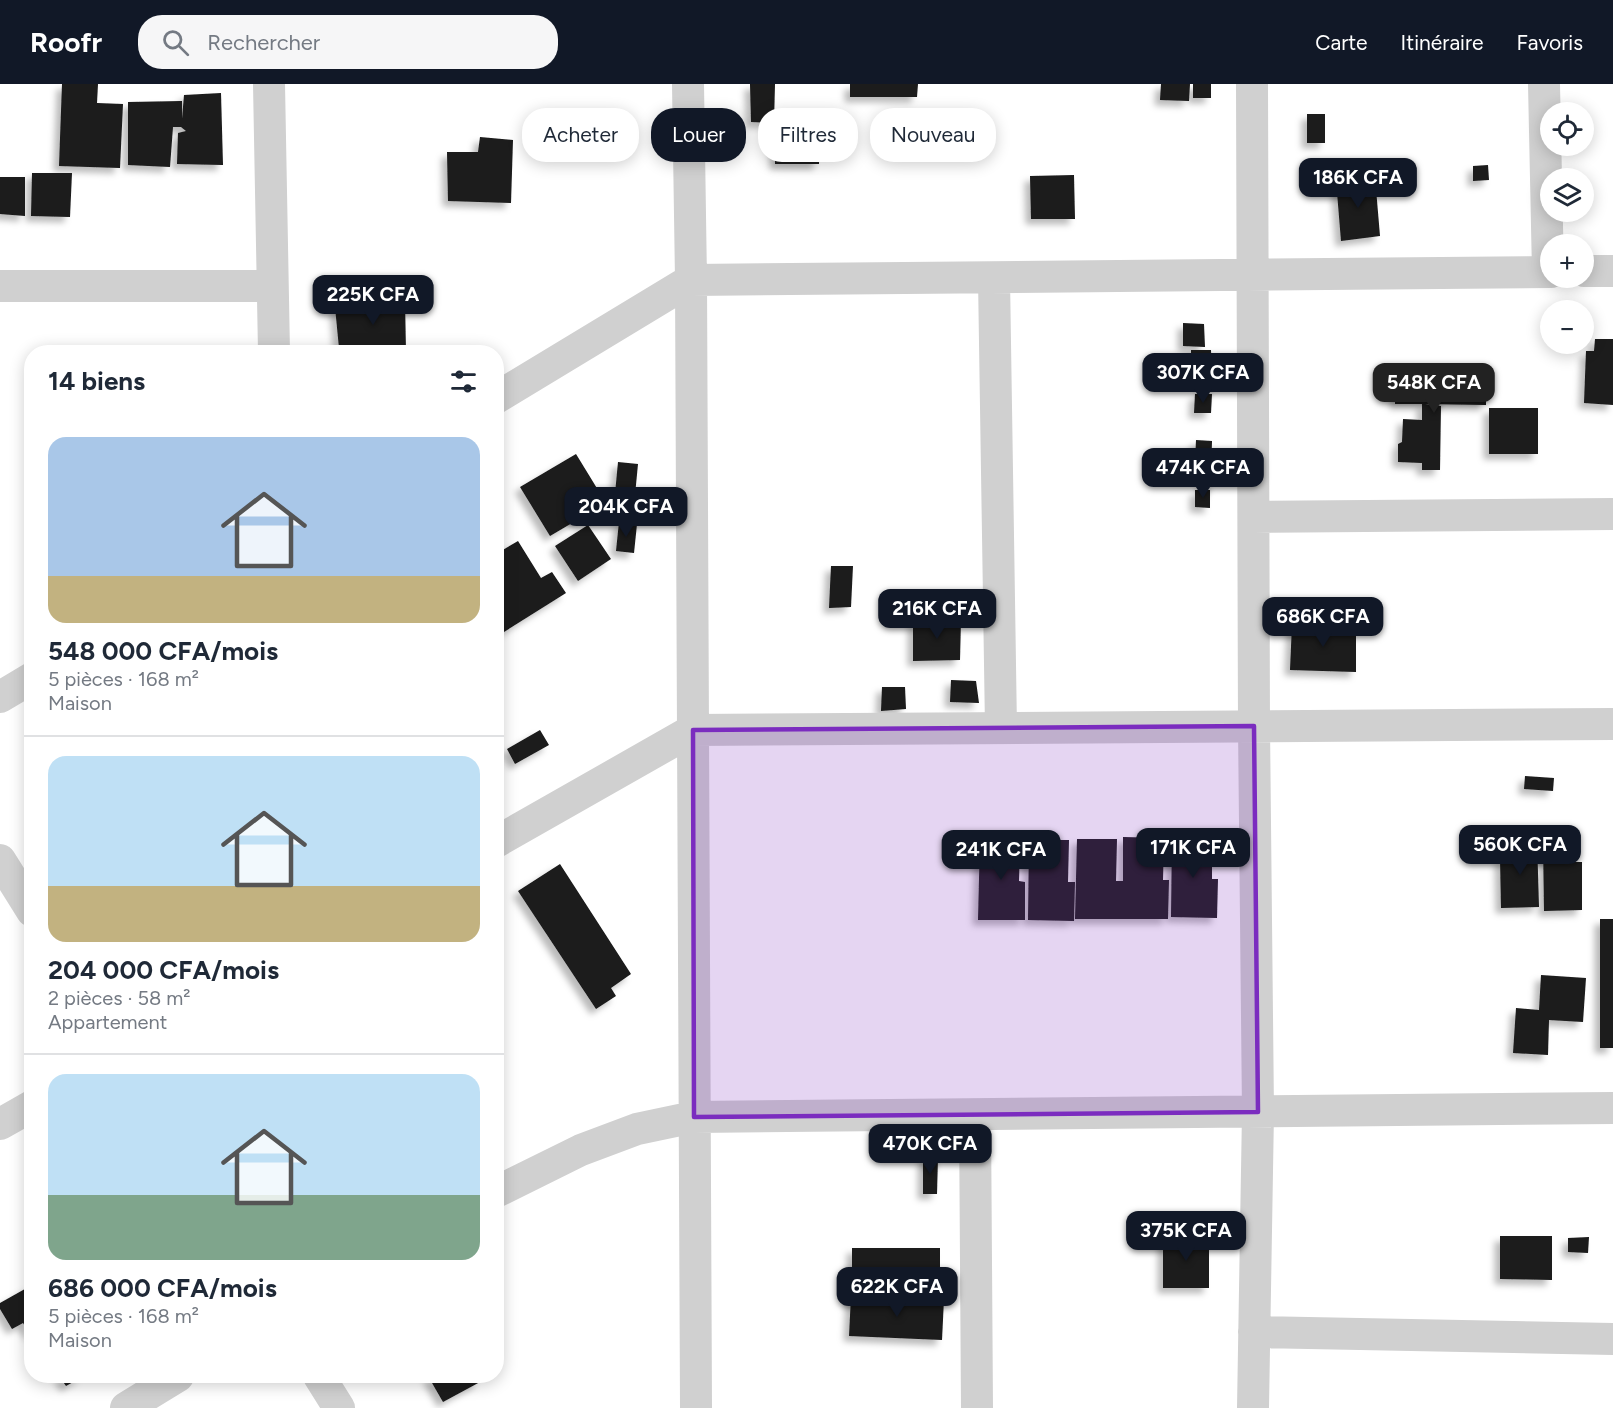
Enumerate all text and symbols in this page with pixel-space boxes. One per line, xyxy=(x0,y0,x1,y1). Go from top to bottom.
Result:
search box xyxy=(138,15,558,69)
text: Roofr xyxy=(30,25,102,59)
icon: search xyxy=(159,26,192,59)
text: Rechercher xyxy=(207,29,320,56)
text: Carte xyxy=(1315,30,1368,55)
text: Itinéraire xyxy=(1401,30,1484,55)
text: Favoris xyxy=(1517,30,1583,55)
map controls xyxy=(1540,102,1594,354)
button: locate xyxy=(1540,102,1594,156)
chip: Acheter xyxy=(522,108,639,162)
chip: Louer xyxy=(651,108,746,162)
chip: Filtres xyxy=(758,108,858,162)
chip: Nouveau xyxy=(870,108,996,162)
pin: 186K CFA xyxy=(1296,158,1420,209)
text: 186K CFA xyxy=(1313,165,1403,189)
button: layers xyxy=(1540,168,1594,222)
button: + xyxy=(1540,234,1594,288)
pin: 225K CFA xyxy=(311,275,435,326)
text: 225K CFA xyxy=(327,282,419,306)
button: − xyxy=(1540,300,1594,354)
pin: 307K CFA xyxy=(1141,353,1265,404)
text: 307K CFA xyxy=(1156,360,1250,384)
pin: 548K CFA xyxy=(1372,363,1496,414)
text: 14 biens xyxy=(48,365,145,397)
icon: filters xyxy=(447,365,480,398)
text: 548K CFA xyxy=(1387,370,1481,394)
pin: 474K CFA xyxy=(1141,448,1265,499)
text: 474K CFA xyxy=(1156,455,1250,479)
icon: home xyxy=(210,476,318,584)
pin: 204K CFA xyxy=(564,487,688,538)
text: 204K CFA xyxy=(578,494,674,518)
pin: 216K CFA xyxy=(875,589,999,640)
text: 216K CFA xyxy=(892,596,982,620)
pin: 686K CFA xyxy=(1261,597,1385,648)
text: 686K CFA xyxy=(1276,604,1370,628)
text: 548 000 CFA/mois xyxy=(48,635,278,667)
text: 5 pièces · 168 m² xyxy=(48,667,199,691)
text: Maison xyxy=(48,691,112,715)
icon: home xyxy=(210,795,318,903)
pin: 560K CFA xyxy=(1458,825,1582,876)
pin: 171K CFA xyxy=(1131,828,1255,879)
pin: 241K CFA xyxy=(939,830,1063,881)
text: 560K CFA xyxy=(1473,832,1567,856)
text: 171K CFA xyxy=(1150,835,1236,859)
text: 241K CFA xyxy=(956,837,1046,861)
text: 204 000 CFA/mois xyxy=(48,954,279,986)
text: 2 pièces · 58 m² xyxy=(48,986,191,1010)
text: Appartement xyxy=(48,1010,167,1034)
icon: home xyxy=(210,1113,318,1221)
pin: 470K CFA xyxy=(868,1124,992,1175)
text: 470K CFA xyxy=(883,1131,977,1155)
pin: 375K CFA xyxy=(1124,1211,1248,1262)
text: 375K CFA xyxy=(1140,1218,1232,1242)
pin: 622K CFA xyxy=(835,1267,959,1318)
text: 686 000 CFA/mois xyxy=(48,1272,277,1304)
text: 622K CFA xyxy=(851,1274,943,1298)
text: 5 pièces · 168 m² xyxy=(48,1304,199,1328)
text: Maison xyxy=(48,1328,112,1352)

